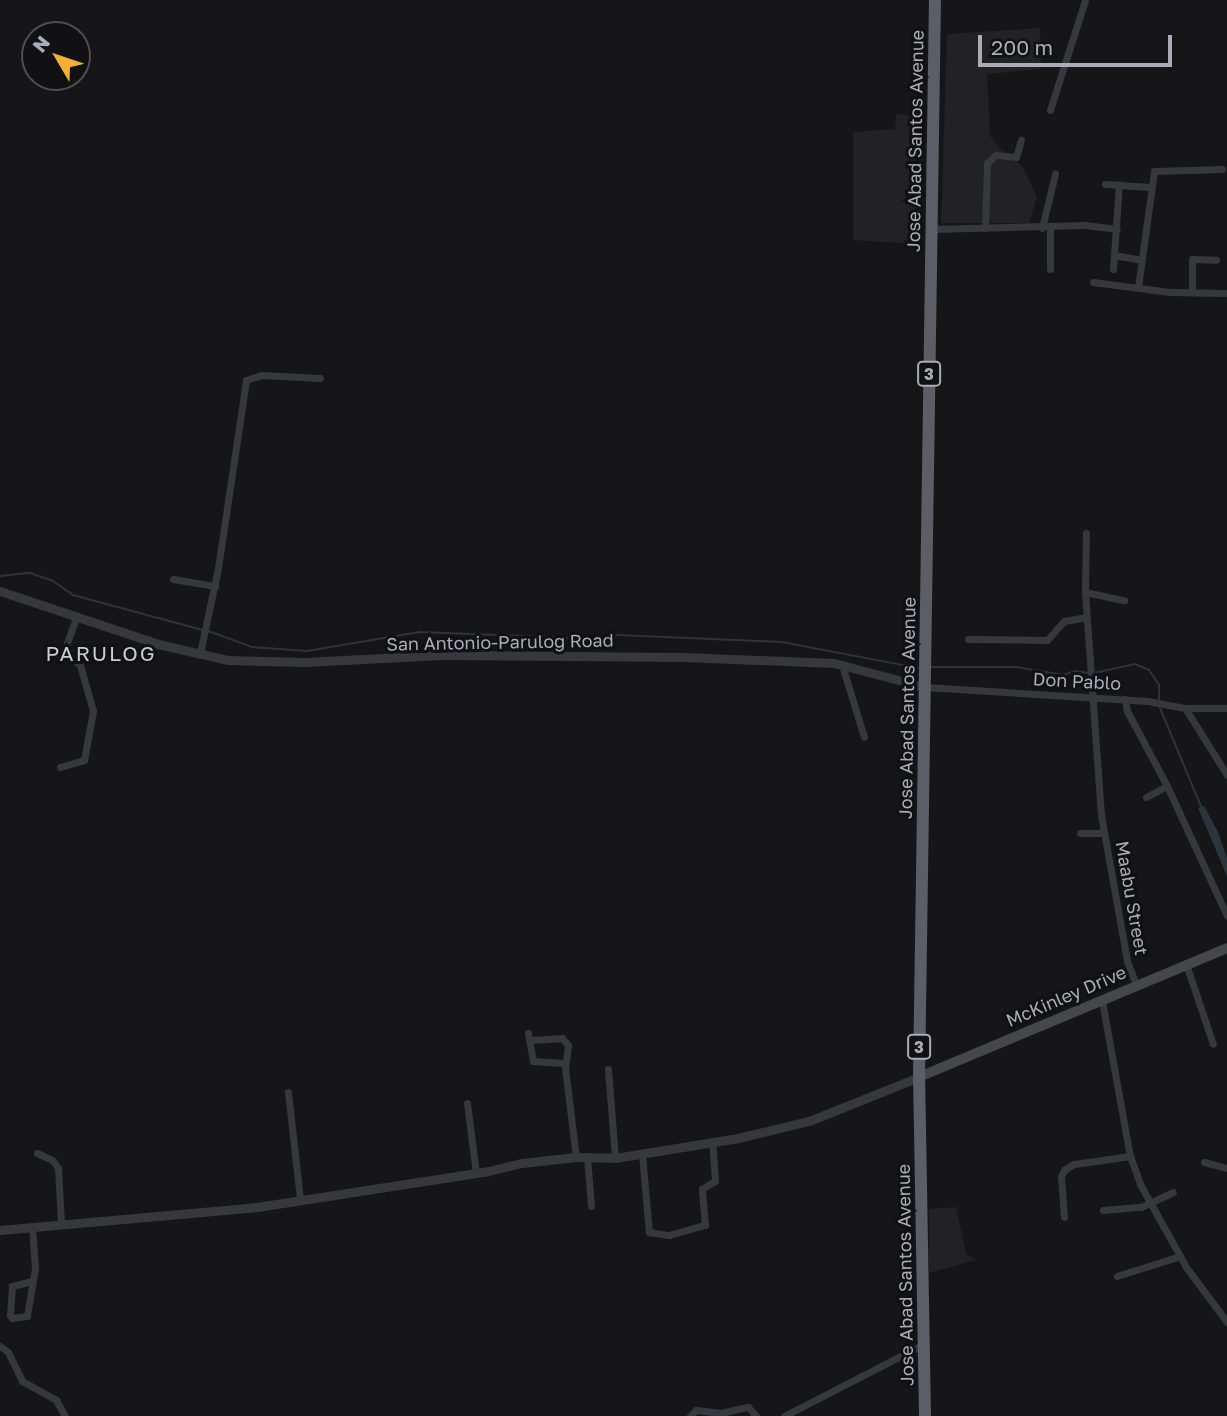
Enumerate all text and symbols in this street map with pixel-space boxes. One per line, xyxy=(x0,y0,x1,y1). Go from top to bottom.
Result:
north arrow xyxy=(21,21,91,91)
scale bar xyxy=(982,21,1176,65)
street label: Jose Abad Santos Avenue xyxy=(902,30,928,252)
text: N xyxy=(27,31,54,57)
text: 200 m xyxy=(991,34,1053,60)
road number: 3 xyxy=(917,362,941,386)
street label: Jose Abad Santos Avenue xyxy=(894,597,920,819)
street label: San Antonio-Parulog Road xyxy=(386,629,614,655)
district label: PARULOG xyxy=(46,640,156,666)
street label: Don Pablo xyxy=(1032,668,1122,694)
street label: Maabu Street xyxy=(1111,839,1153,957)
street label: McKinley Drive xyxy=(1003,961,1129,1031)
road number: 3 xyxy=(907,1035,931,1060)
street label: Jose Abad Santos Avenue xyxy=(892,1164,918,1386)

